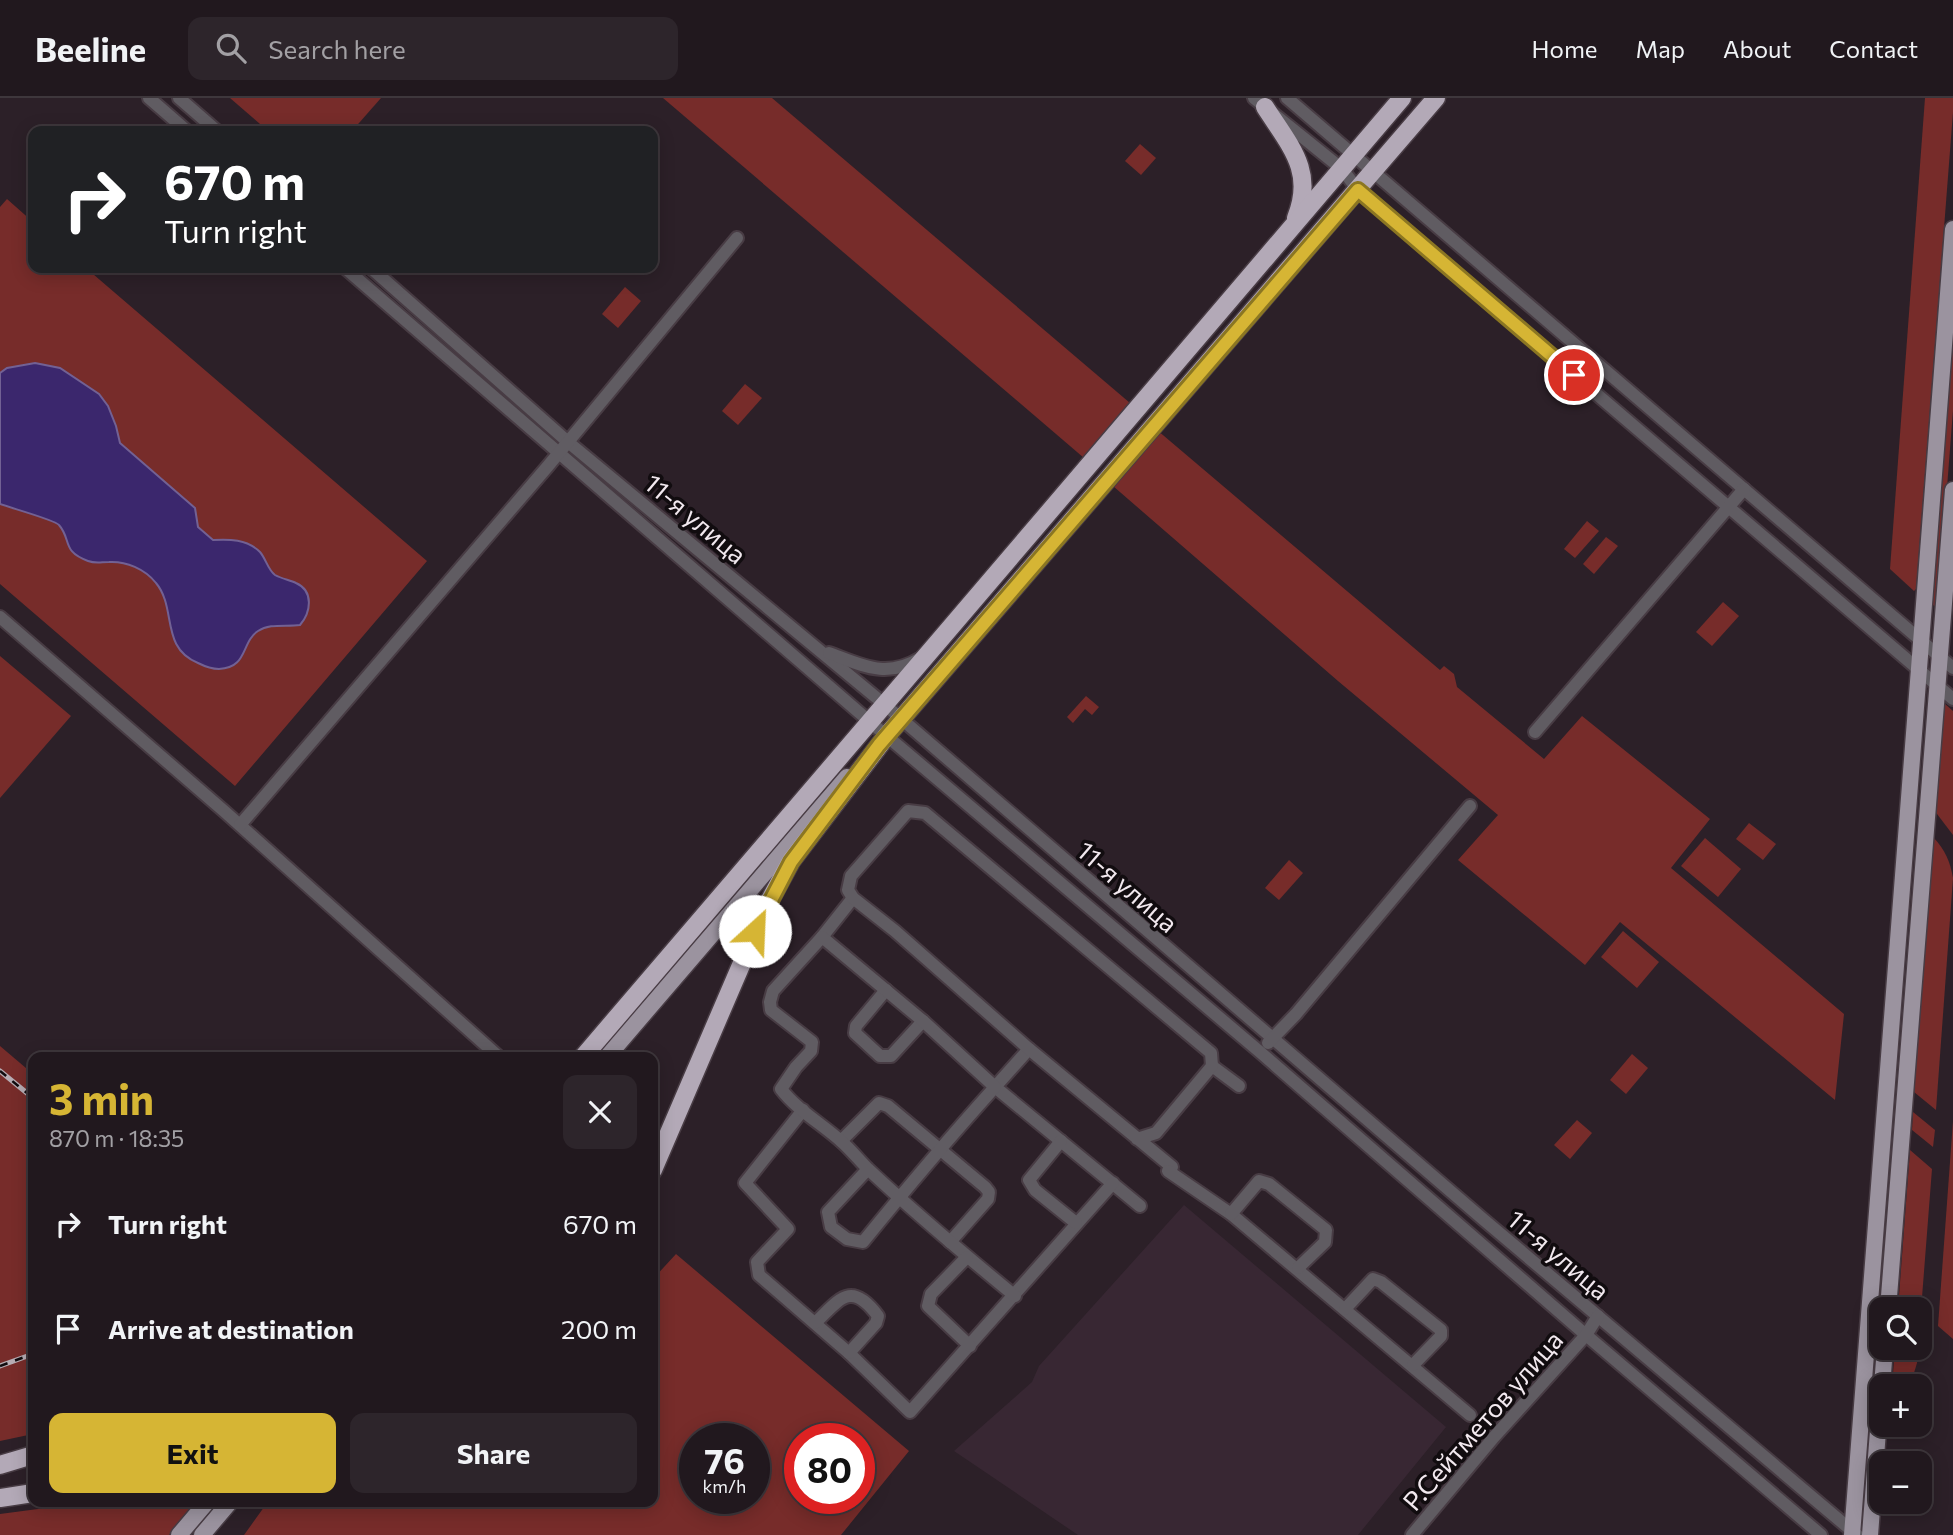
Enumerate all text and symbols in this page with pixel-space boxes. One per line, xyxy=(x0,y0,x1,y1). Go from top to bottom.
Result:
search box xyxy=(188,17,678,80)
text: Beeline xyxy=(35,28,146,69)
icon: search xyxy=(212,29,250,67)
text: Search here xyxy=(268,33,406,64)
text: Home xyxy=(1532,34,1598,63)
text: Map xyxy=(1636,34,1685,63)
text: About xyxy=(1723,34,1791,63)
text: Contact xyxy=(1829,34,1918,63)
text: 670 m xyxy=(164,150,305,210)
icon: right xyxy=(49,154,140,245)
text: Turn right xyxy=(164,210,307,250)
pin xyxy=(1544,345,1604,405)
icon: arrive xyxy=(1555,356,1593,394)
street label: 11-я улица xyxy=(639,467,753,569)
street label: 11-я улица xyxy=(1071,834,1185,938)
position arrow xyxy=(718,894,792,968)
text: 3 min xyxy=(49,1072,154,1124)
button: close xyxy=(563,1075,637,1149)
text: 870 m · 18:35 xyxy=(49,1124,184,1152)
street label: 11-я улица xyxy=(1502,1203,1616,1305)
icon: right xyxy=(49,1205,87,1243)
text: Turn right xyxy=(108,1208,227,1239)
text: 670 m xyxy=(563,1208,637,1239)
map controls xyxy=(1869,1297,1932,1514)
button: search xyxy=(1869,1297,1932,1360)
icon: arrive xyxy=(49,1310,87,1348)
text: Arrive at destination xyxy=(108,1313,354,1344)
text: 200 m xyxy=(561,1313,637,1344)
street label: Р.Сейтметов улица xyxy=(1396,1324,1568,1516)
button: + xyxy=(1869,1374,1932,1437)
button: Exit xyxy=(49,1413,336,1493)
button: Share xyxy=(350,1413,637,1493)
speed limit sign: 80 xyxy=(784,1423,875,1514)
text: 76 xyxy=(704,1438,745,1481)
button: − xyxy=(1869,1451,1932,1514)
text: km/h xyxy=(703,1475,746,1497)

